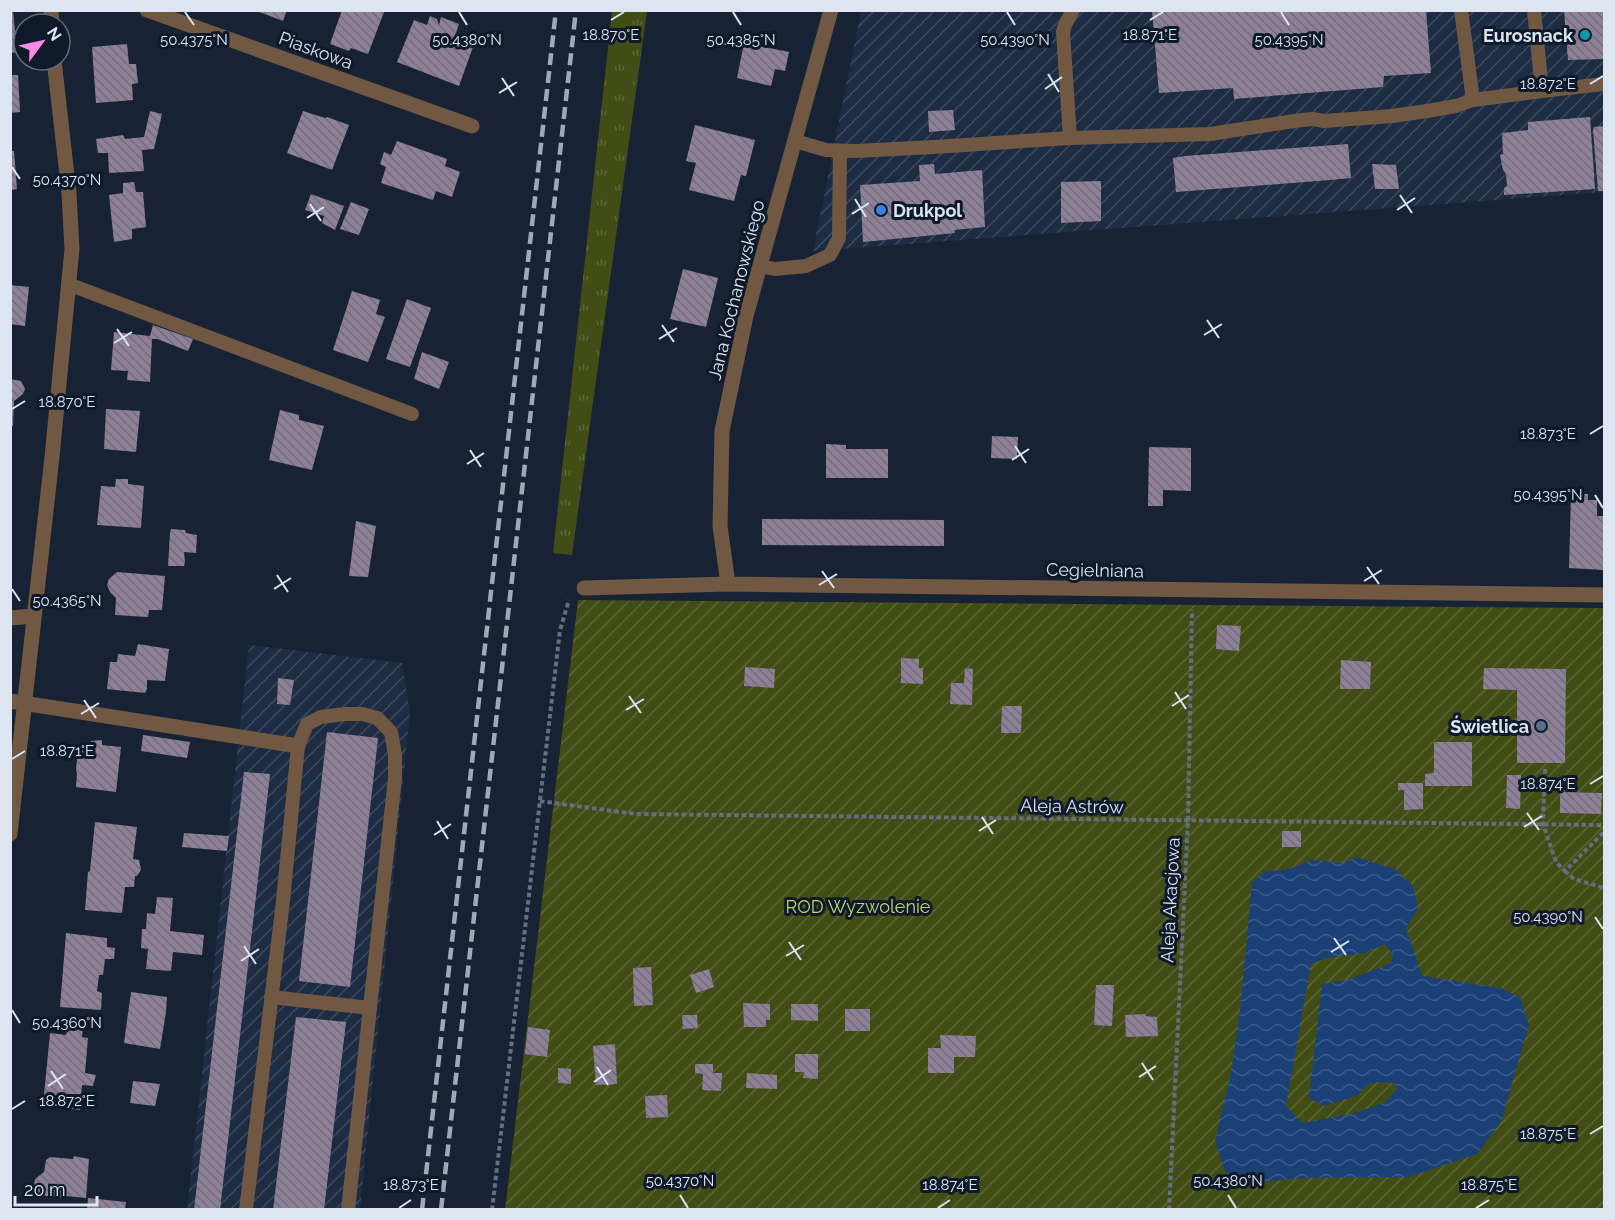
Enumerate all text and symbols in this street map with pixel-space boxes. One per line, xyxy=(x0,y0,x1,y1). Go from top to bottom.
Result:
north arrow xyxy=(12,12,72,72)
text: N xyxy=(43,24,65,44)
place label: Eurosnack xyxy=(1483,25,1574,46)
text: 18.870°E xyxy=(582,26,640,44)
text: 18.871°E xyxy=(1123,26,1177,44)
street label: Piaskowa xyxy=(276,27,356,73)
marker: Eurosnack xyxy=(1578,28,1592,42)
text: 50.4375°N xyxy=(160,31,228,49)
text: 50.4380°N xyxy=(432,31,502,49)
text: 50.4385°N xyxy=(706,31,776,49)
text: 50.4390°N xyxy=(980,31,1050,49)
text: 50.4395°N xyxy=(1255,31,1323,49)
text: 18.872°E xyxy=(1520,75,1576,93)
text: 50.4370°N xyxy=(33,171,101,189)
street label: Jana Kochanowskiego xyxy=(703,197,769,382)
place label: Drukpol xyxy=(893,200,962,221)
marker: Drukpol xyxy=(874,203,888,217)
text: 18.870°E xyxy=(38,393,96,411)
text: 18.873°E xyxy=(1520,425,1576,443)
text: 50.4395°N xyxy=(1514,486,1582,504)
street label: Cegielniana xyxy=(1046,559,1144,581)
text: 50.4365°N xyxy=(32,592,102,610)
place label: Świetlica xyxy=(1450,715,1529,737)
marker: Świetlica xyxy=(1534,719,1548,733)
text: 18.871°E xyxy=(40,742,94,760)
text: 18.874°E xyxy=(1520,775,1576,793)
street label: Aleja Astrów xyxy=(1020,795,1124,817)
street label: Aleja Akacjowa xyxy=(1156,837,1184,963)
park label: ROD Wyzwolenie xyxy=(786,896,931,917)
text: 50.4390°N xyxy=(1513,908,1583,926)
text: 50.4360°N xyxy=(32,1014,102,1032)
text: 18.872°E xyxy=(39,1092,95,1110)
text: 18.875°E xyxy=(1520,1125,1576,1143)
scale bar xyxy=(15,1169,98,1207)
text: 50.4370°N xyxy=(646,1172,714,1190)
text: 50.4380°N xyxy=(1193,1172,1263,1190)
text: 18.873°E xyxy=(383,1176,439,1194)
text: 18.874°E xyxy=(922,1176,978,1194)
text: 18.875°E xyxy=(1461,1176,1517,1194)
text: 20 m xyxy=(24,1179,66,1200)

